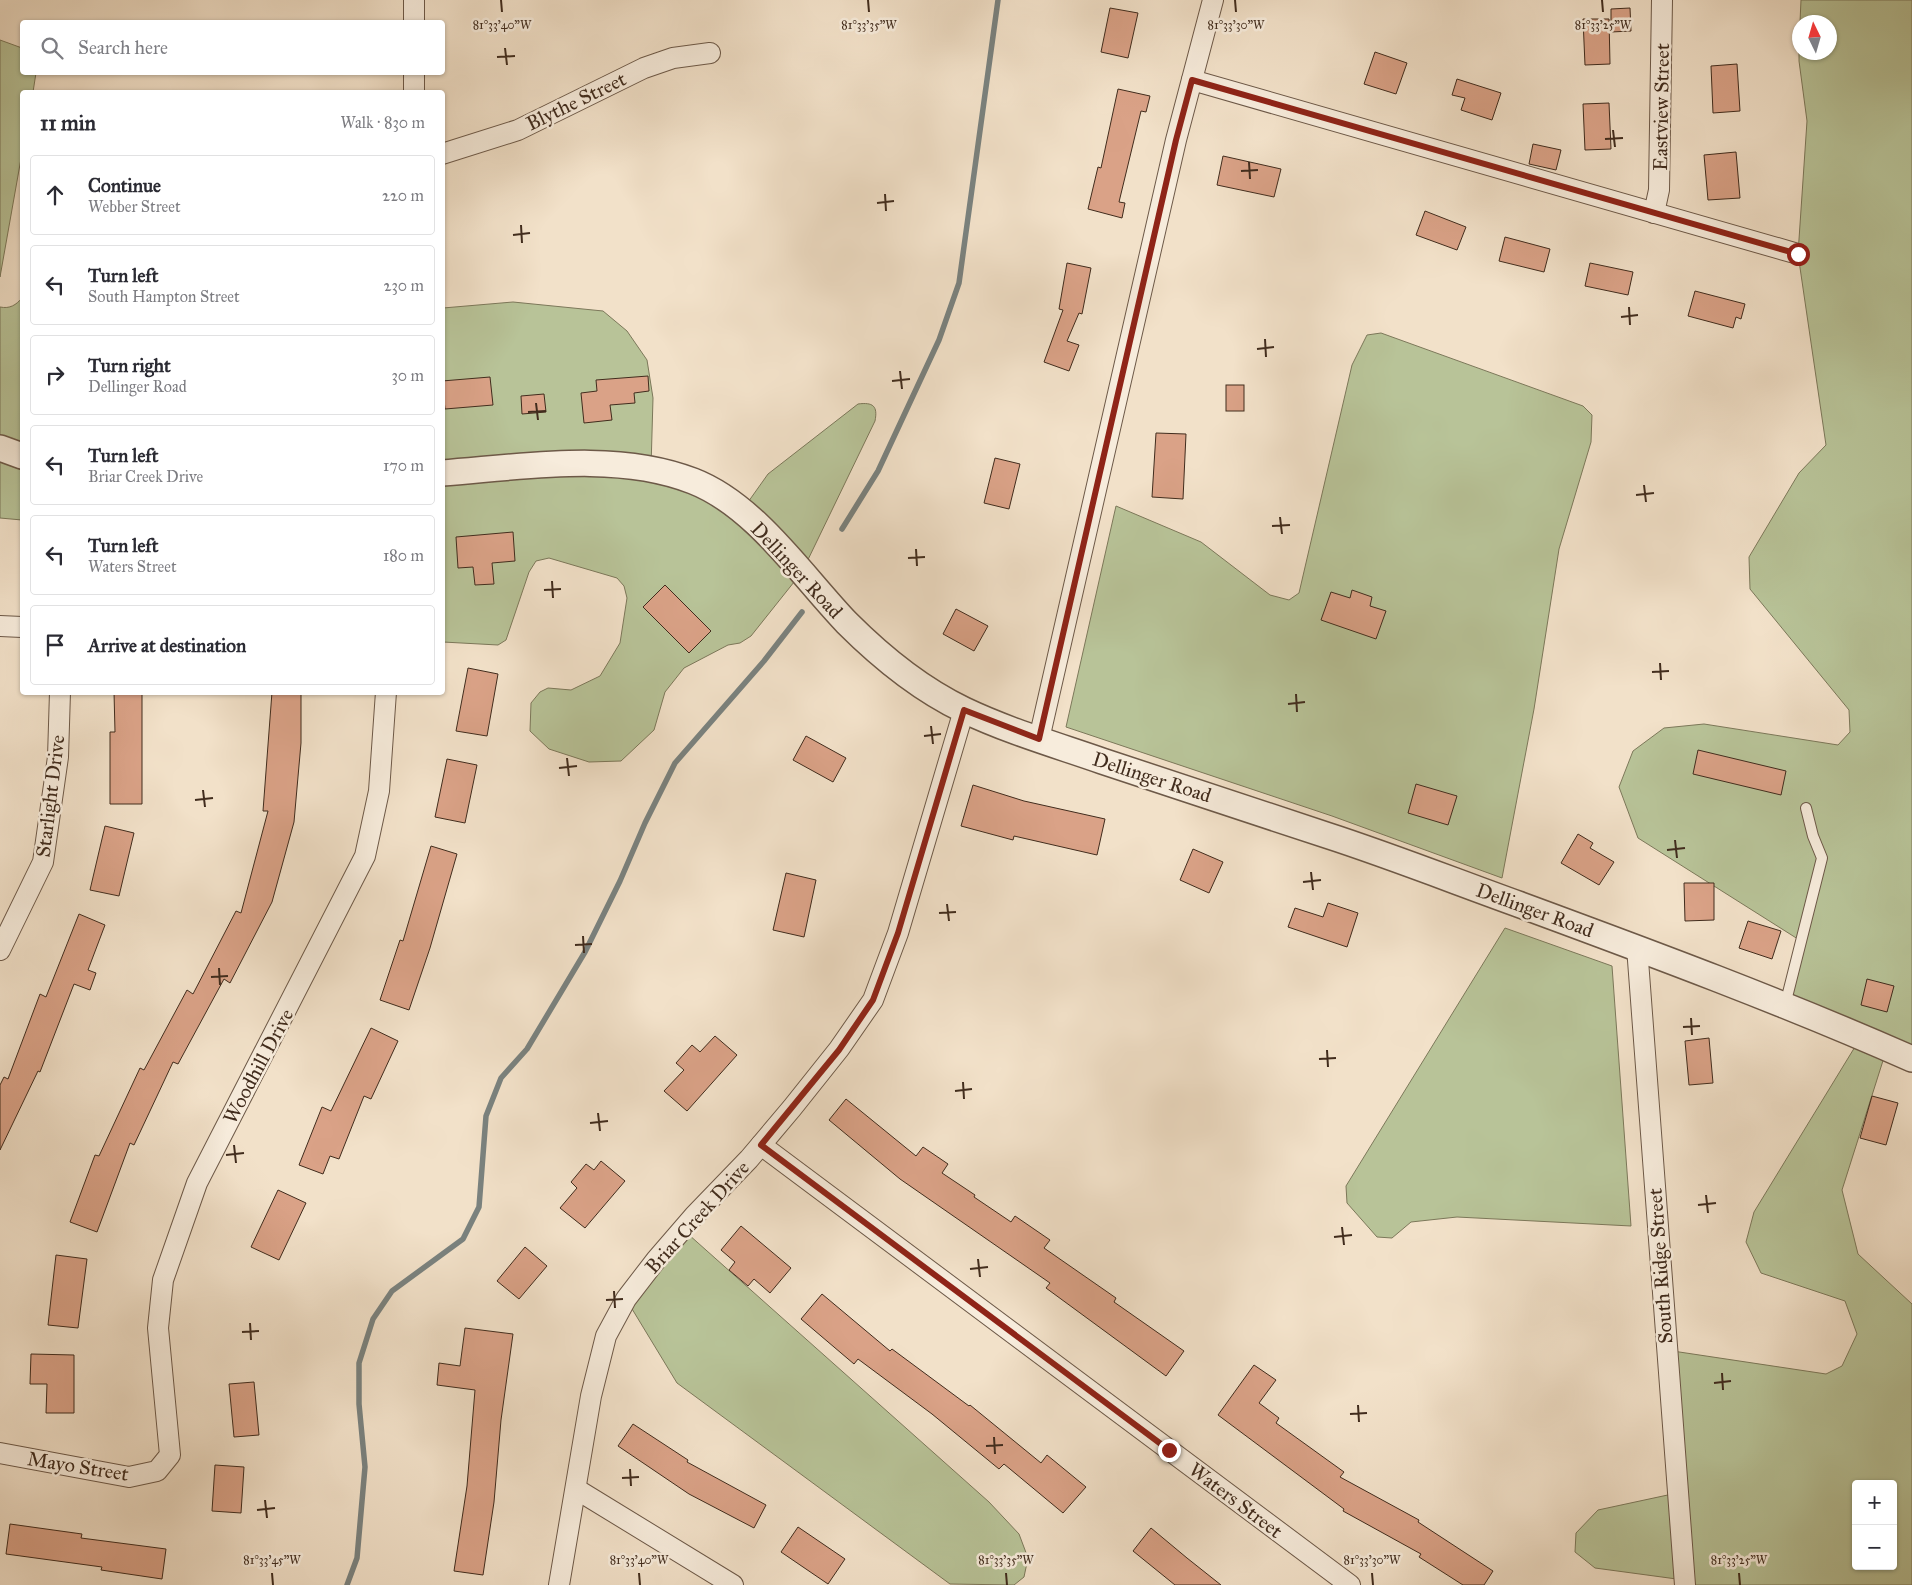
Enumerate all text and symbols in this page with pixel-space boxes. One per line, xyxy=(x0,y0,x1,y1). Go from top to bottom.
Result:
north arrow xyxy=(1792,15,1837,60)
text: 81°33'40"W xyxy=(473,18,532,32)
text: 81°33'35"W xyxy=(841,18,897,32)
text: 81°33'30"W xyxy=(1208,18,1265,32)
text: 81°33'25"W xyxy=(1575,18,1632,32)
search box xyxy=(20,20,445,75)
icon: search xyxy=(38,34,66,62)
text: Search here xyxy=(78,36,168,59)
street label: Eastview Street xyxy=(1648,43,1674,171)
street label: Blythe Street xyxy=(522,67,630,135)
text: 11 min xyxy=(40,110,96,136)
text: Walk · 830 m xyxy=(341,113,425,132)
text: Continue xyxy=(88,174,161,197)
icon: ahead xyxy=(41,181,69,209)
text: 220 m xyxy=(382,186,424,205)
text: Webber Street xyxy=(88,197,181,216)
route start xyxy=(1787,243,1810,266)
text: Turn left xyxy=(88,264,158,287)
icon: left xyxy=(41,271,69,299)
text: 230 m xyxy=(384,276,424,295)
text: South Hampton Street xyxy=(88,287,240,306)
text: Turn right xyxy=(88,354,171,377)
icon: right xyxy=(41,361,69,389)
text: 30 m xyxy=(391,366,424,385)
text: Dellinger Road xyxy=(88,377,187,396)
text: Turn left xyxy=(88,444,158,467)
icon: left xyxy=(41,451,69,479)
text: 170 m xyxy=(383,456,424,475)
text: Briar Creek Drive xyxy=(88,467,203,486)
street label: Dellinger Road xyxy=(745,517,848,624)
text: Turn left xyxy=(88,534,158,557)
icon: left xyxy=(41,541,69,569)
text: 180 m xyxy=(383,546,424,565)
text: Waters Street xyxy=(88,557,177,576)
icon: arrive xyxy=(41,631,69,659)
text: Arrive at destination xyxy=(88,634,246,657)
street label: Starlight Drive xyxy=(31,733,70,859)
street label: Dellinger Road xyxy=(1089,747,1214,808)
street label: Dellinger Road xyxy=(1473,878,1597,943)
street label: Woodhill Drive xyxy=(218,1004,298,1128)
street label: Briar Creek Drive xyxy=(640,1156,754,1278)
street label: South Ridge Street xyxy=(1643,1187,1678,1345)
route end xyxy=(1158,1439,1181,1462)
street label: Mayo Street xyxy=(26,1446,130,1486)
street label: Waters Street xyxy=(1185,1457,1287,1543)
map controls xyxy=(1852,1480,1897,1570)
button: + xyxy=(1852,1480,1897,1525)
button: − xyxy=(1852,1525,1897,1570)
text: 81°33'45"W xyxy=(243,1553,301,1567)
text: 81°33'40"W xyxy=(610,1553,669,1567)
text: 81°33'35"W xyxy=(978,1553,1034,1567)
text: 81°33'30"W xyxy=(1344,1553,1401,1567)
text: 81°33'25"W xyxy=(1711,1553,1768,1567)

